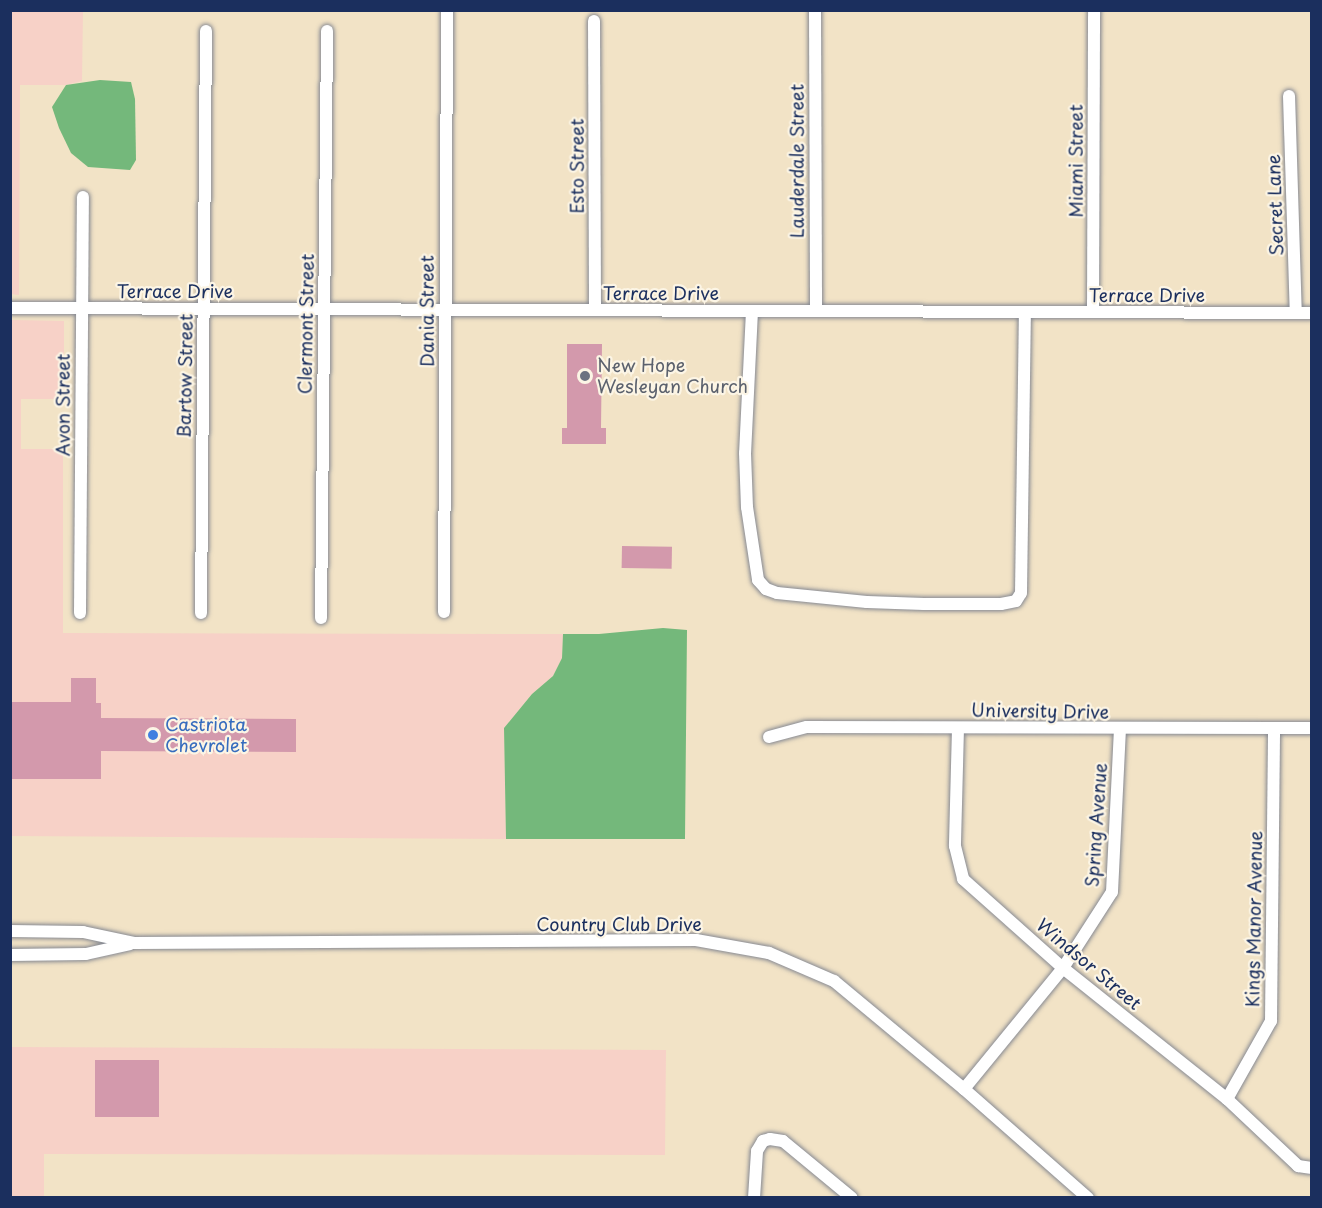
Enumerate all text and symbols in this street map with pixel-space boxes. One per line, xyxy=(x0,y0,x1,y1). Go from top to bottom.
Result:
street label: Lauderdale Street xyxy=(786,83,808,239)
street label: Miami Street xyxy=(1065,104,1087,218)
street label: Esto Street xyxy=(566,118,588,214)
street label: Secret Lane xyxy=(1262,153,1288,257)
street label: Clermont Street xyxy=(294,253,318,395)
street label: Dania Street xyxy=(416,255,438,367)
street label: Terrace Drive xyxy=(116,280,234,302)
street label: Terrace Drive xyxy=(602,282,720,304)
street label: Terrace Drive xyxy=(1088,284,1206,306)
street label: Bartow Street xyxy=(173,314,197,438)
street label: Avon Street xyxy=(52,354,74,456)
place label: New Hope Wesleyan Church xyxy=(597,355,747,398)
marker: New Hope Wesleyan Church xyxy=(578,369,592,383)
street label: University Drive xyxy=(971,699,1109,723)
place label: Castriota Chevrolet xyxy=(165,714,247,756)
marker: Castriota Chevrolet xyxy=(146,728,160,742)
street label: Spring Avenue xyxy=(1081,763,1111,887)
street label: Kings Manor Avenue xyxy=(1242,830,1266,1008)
street label: Country Club Drive xyxy=(535,913,703,935)
street label: Windsor Street xyxy=(1032,913,1146,1015)

